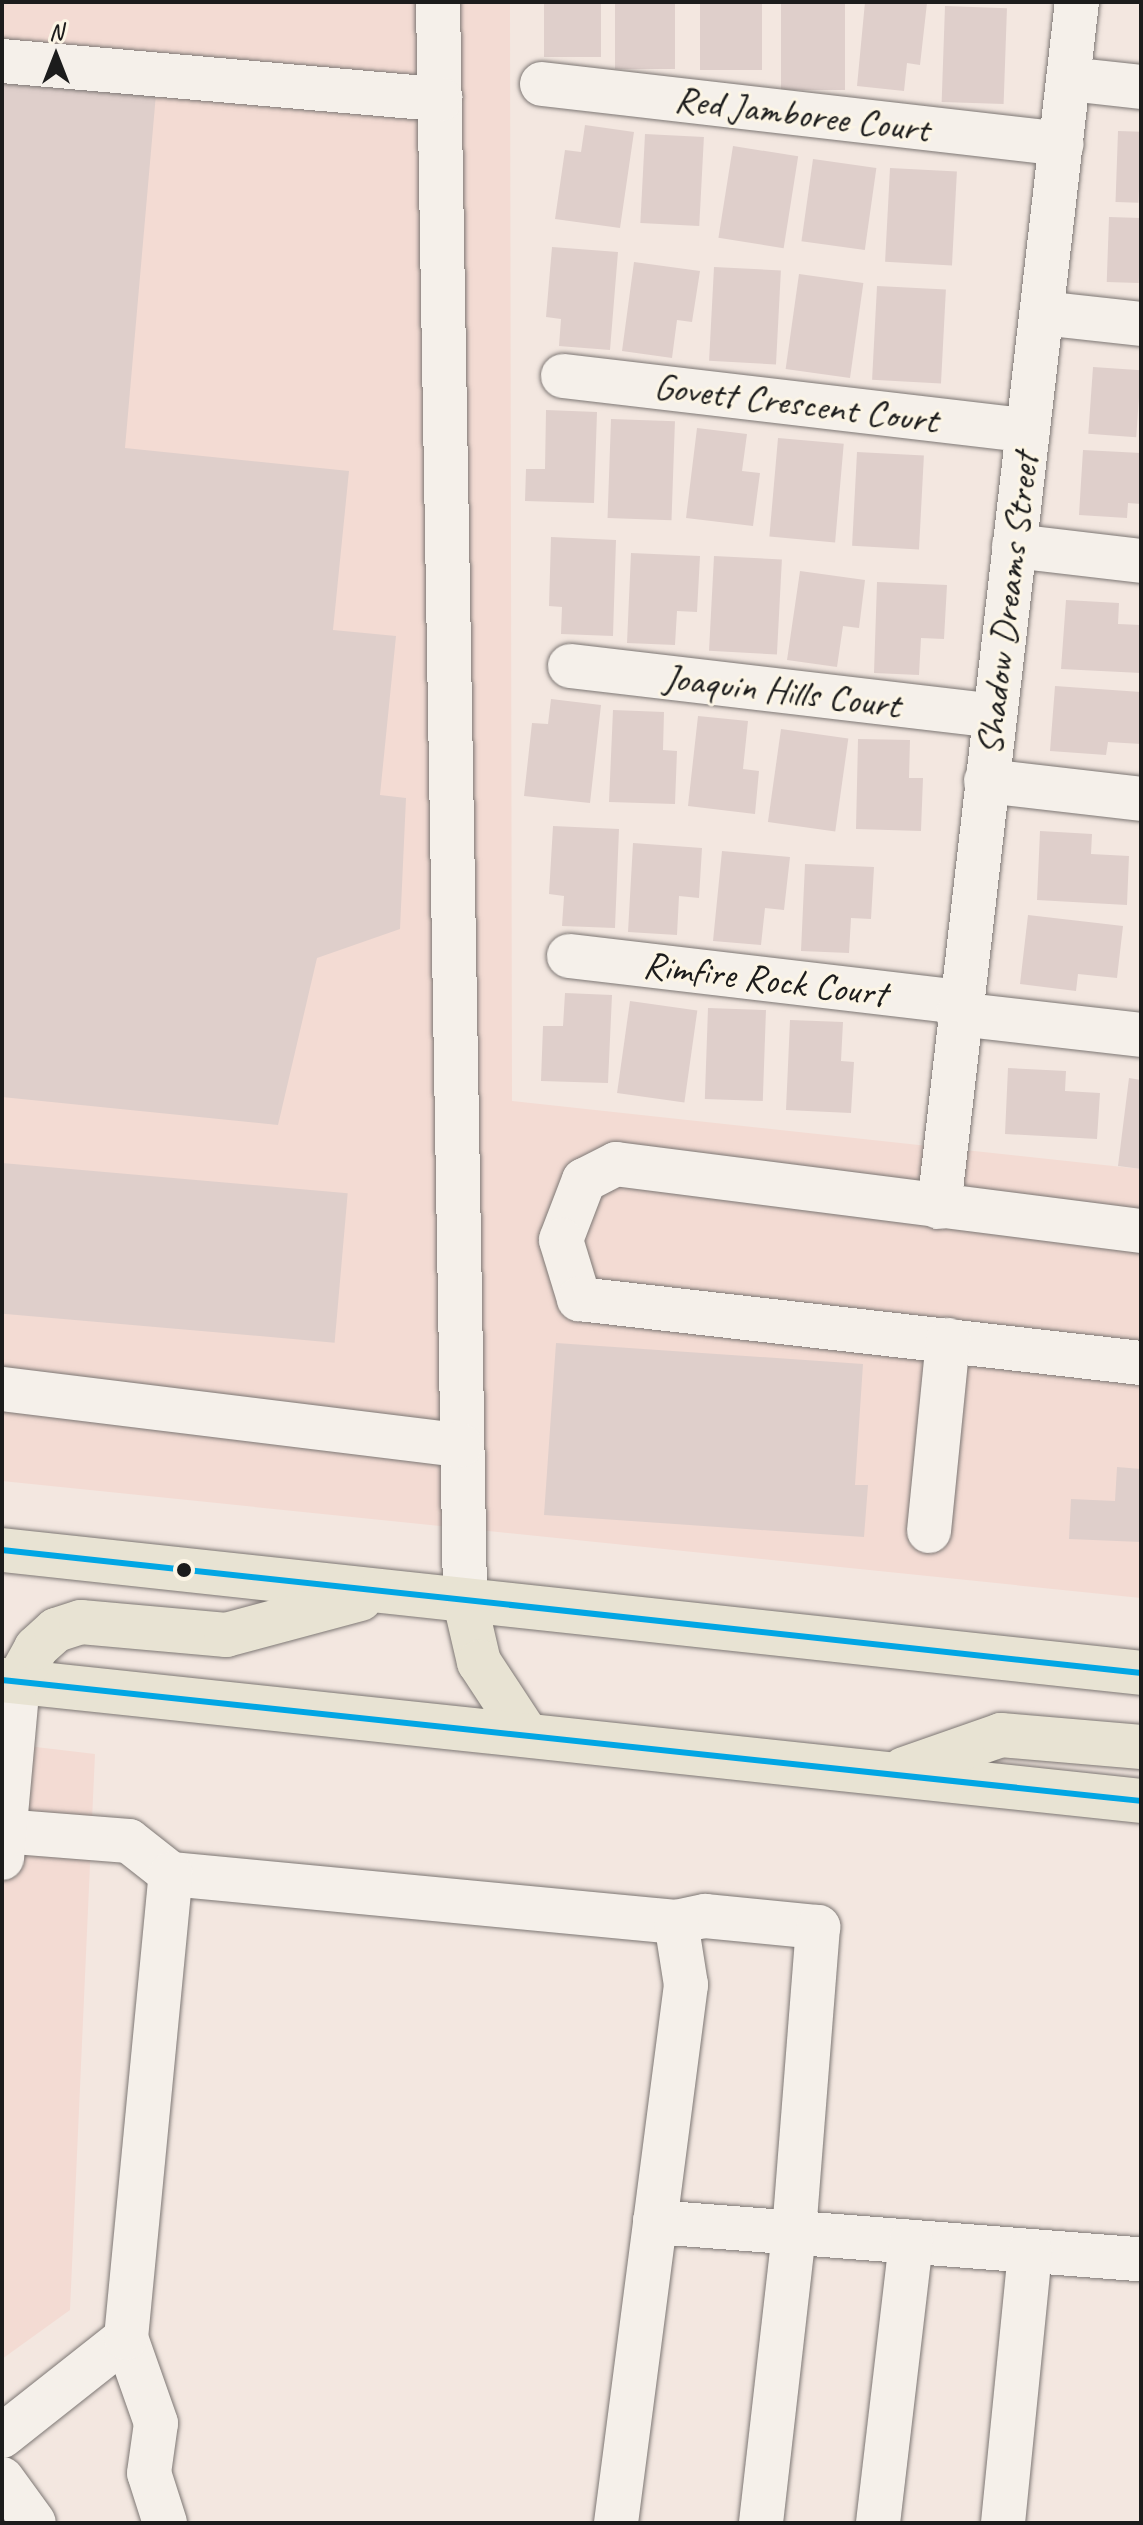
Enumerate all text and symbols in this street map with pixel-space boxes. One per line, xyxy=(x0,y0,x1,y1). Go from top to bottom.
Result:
north arrow xyxy=(16,16,96,96)
text: N xyxy=(49,18,63,46)
street label: Red Jamboree Court xyxy=(673,76,931,152)
street label: Govett Crescent Court xyxy=(652,363,940,443)
street label: Shadow Dreams Street xyxy=(966,451,1048,757)
street label: Joaquin Hills Court xyxy=(661,654,903,728)
street label: Rimfire Rock Court xyxy=(642,942,888,1016)
unlabelled marker xyxy=(176,1562,192,1578)

